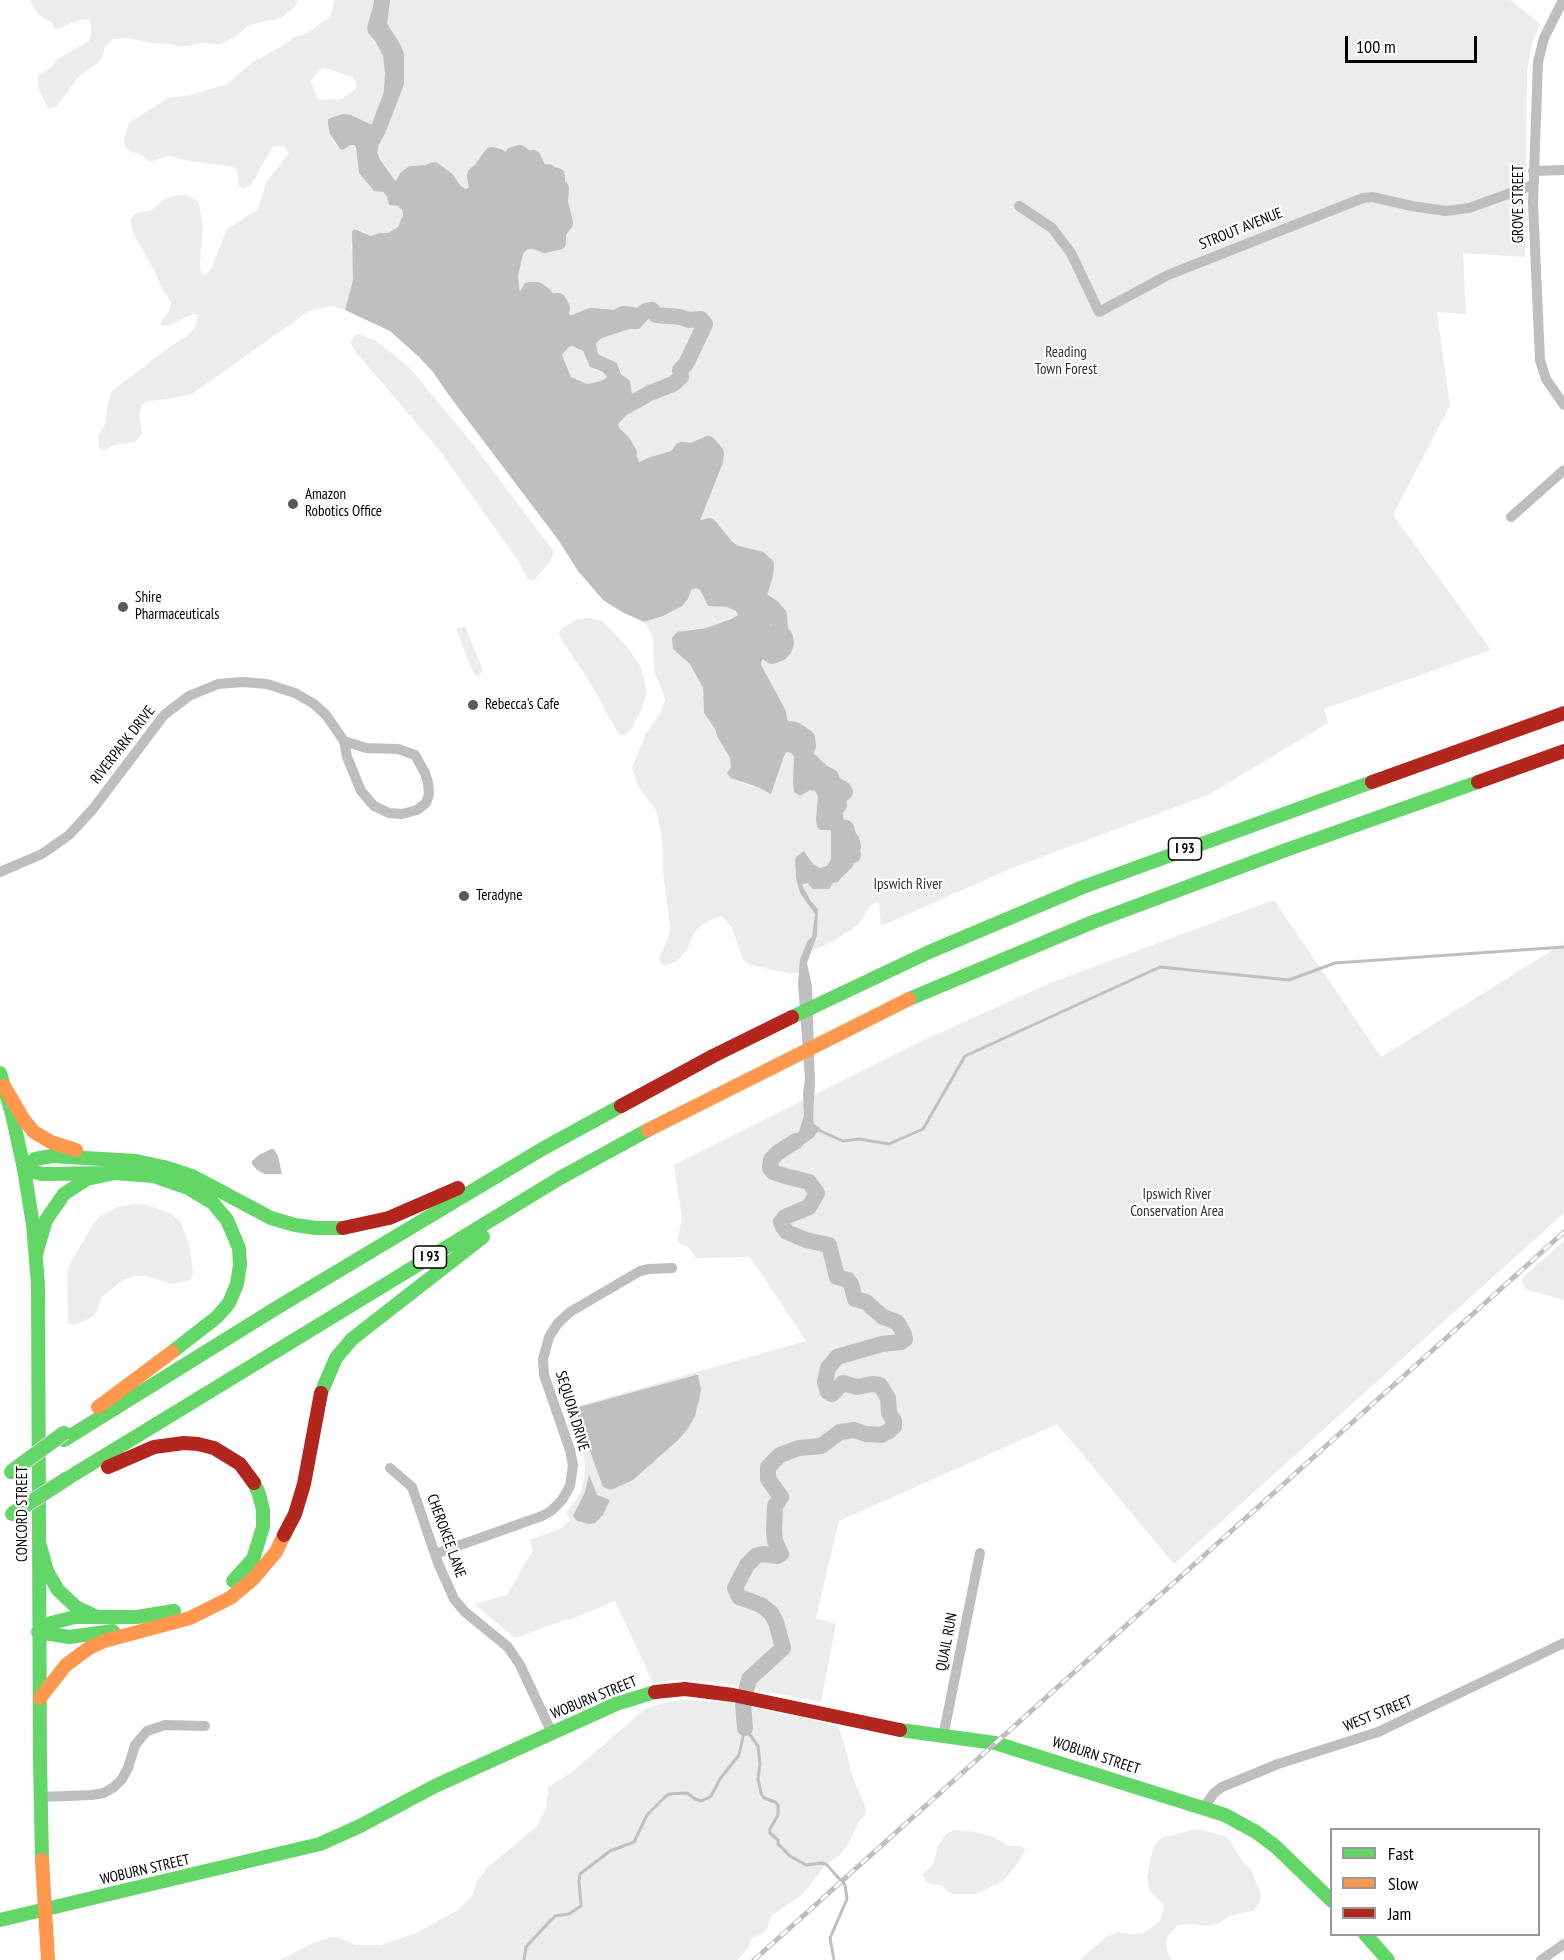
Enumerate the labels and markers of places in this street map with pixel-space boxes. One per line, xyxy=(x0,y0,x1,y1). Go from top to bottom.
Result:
place label: Amazon Robotics Office xyxy=(305,486,382,521)
marker: Amazon Robotics Office xyxy=(286,497,300,511)
place label: Shire Pharmaceuticals xyxy=(135,589,219,624)
marker: Shire Pharmaceuticals xyxy=(116,600,130,614)
place label: Rebecca's Cafe xyxy=(485,696,559,714)
marker: Rebecca's Cafe xyxy=(466,698,480,712)
place label: Teradyne xyxy=(476,887,522,905)
marker: Teradyne xyxy=(457,889,471,903)

